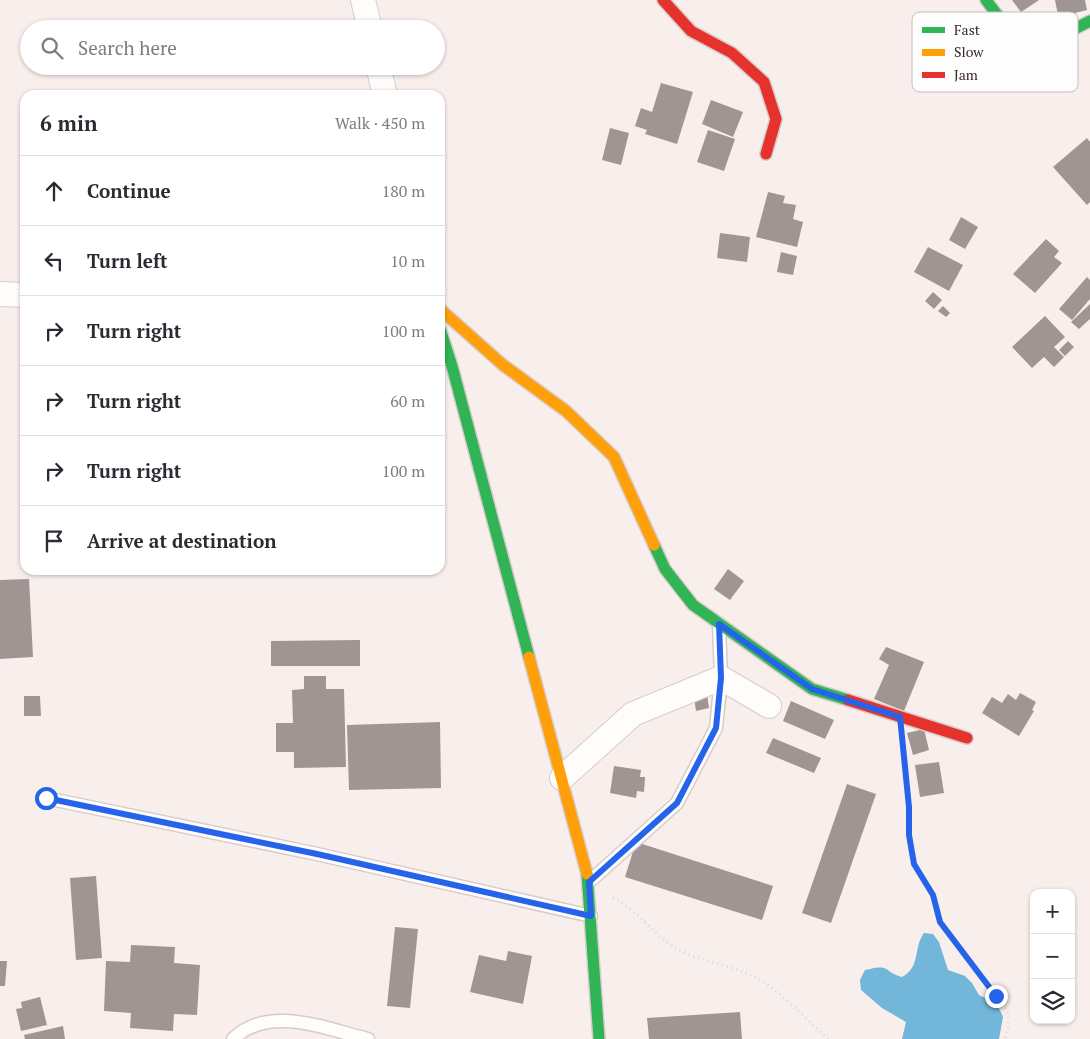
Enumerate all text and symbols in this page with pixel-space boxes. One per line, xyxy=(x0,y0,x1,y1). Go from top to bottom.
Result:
legend xyxy=(912,12,1078,92)
search box xyxy=(20,20,445,75)
text: Fast xyxy=(954,20,981,39)
icon: search xyxy=(38,34,66,62)
text: Search here xyxy=(78,35,177,60)
text: Slow xyxy=(954,42,984,61)
text: Jam xyxy=(954,65,978,84)
text: 6 min xyxy=(40,109,97,137)
text: Walk · 450 m xyxy=(335,112,425,134)
icon: ahead xyxy=(40,177,68,205)
text: Continue xyxy=(87,178,171,203)
text: 180 m xyxy=(382,180,425,202)
icon: left xyxy=(40,247,68,275)
text: Turn left xyxy=(87,248,168,273)
text: 10 m xyxy=(390,250,425,272)
icon: right xyxy=(40,317,68,345)
text: Turn right xyxy=(87,318,181,343)
text: 100 m xyxy=(382,320,425,342)
icon: right xyxy=(40,387,68,415)
text: Turn right xyxy=(87,388,181,413)
text: 60 m xyxy=(390,390,425,412)
icon: right xyxy=(40,457,68,485)
text: Turn right xyxy=(87,458,181,483)
text: 100 m xyxy=(382,460,425,482)
icon: arrive xyxy=(40,527,68,555)
text: Arrive at destination xyxy=(87,528,276,553)
route start xyxy=(35,787,58,810)
map controls xyxy=(1030,889,1075,1024)
button: + xyxy=(1030,889,1075,934)
button: − xyxy=(1030,934,1075,979)
button: layers xyxy=(1030,979,1075,1024)
route end xyxy=(985,985,1008,1008)

